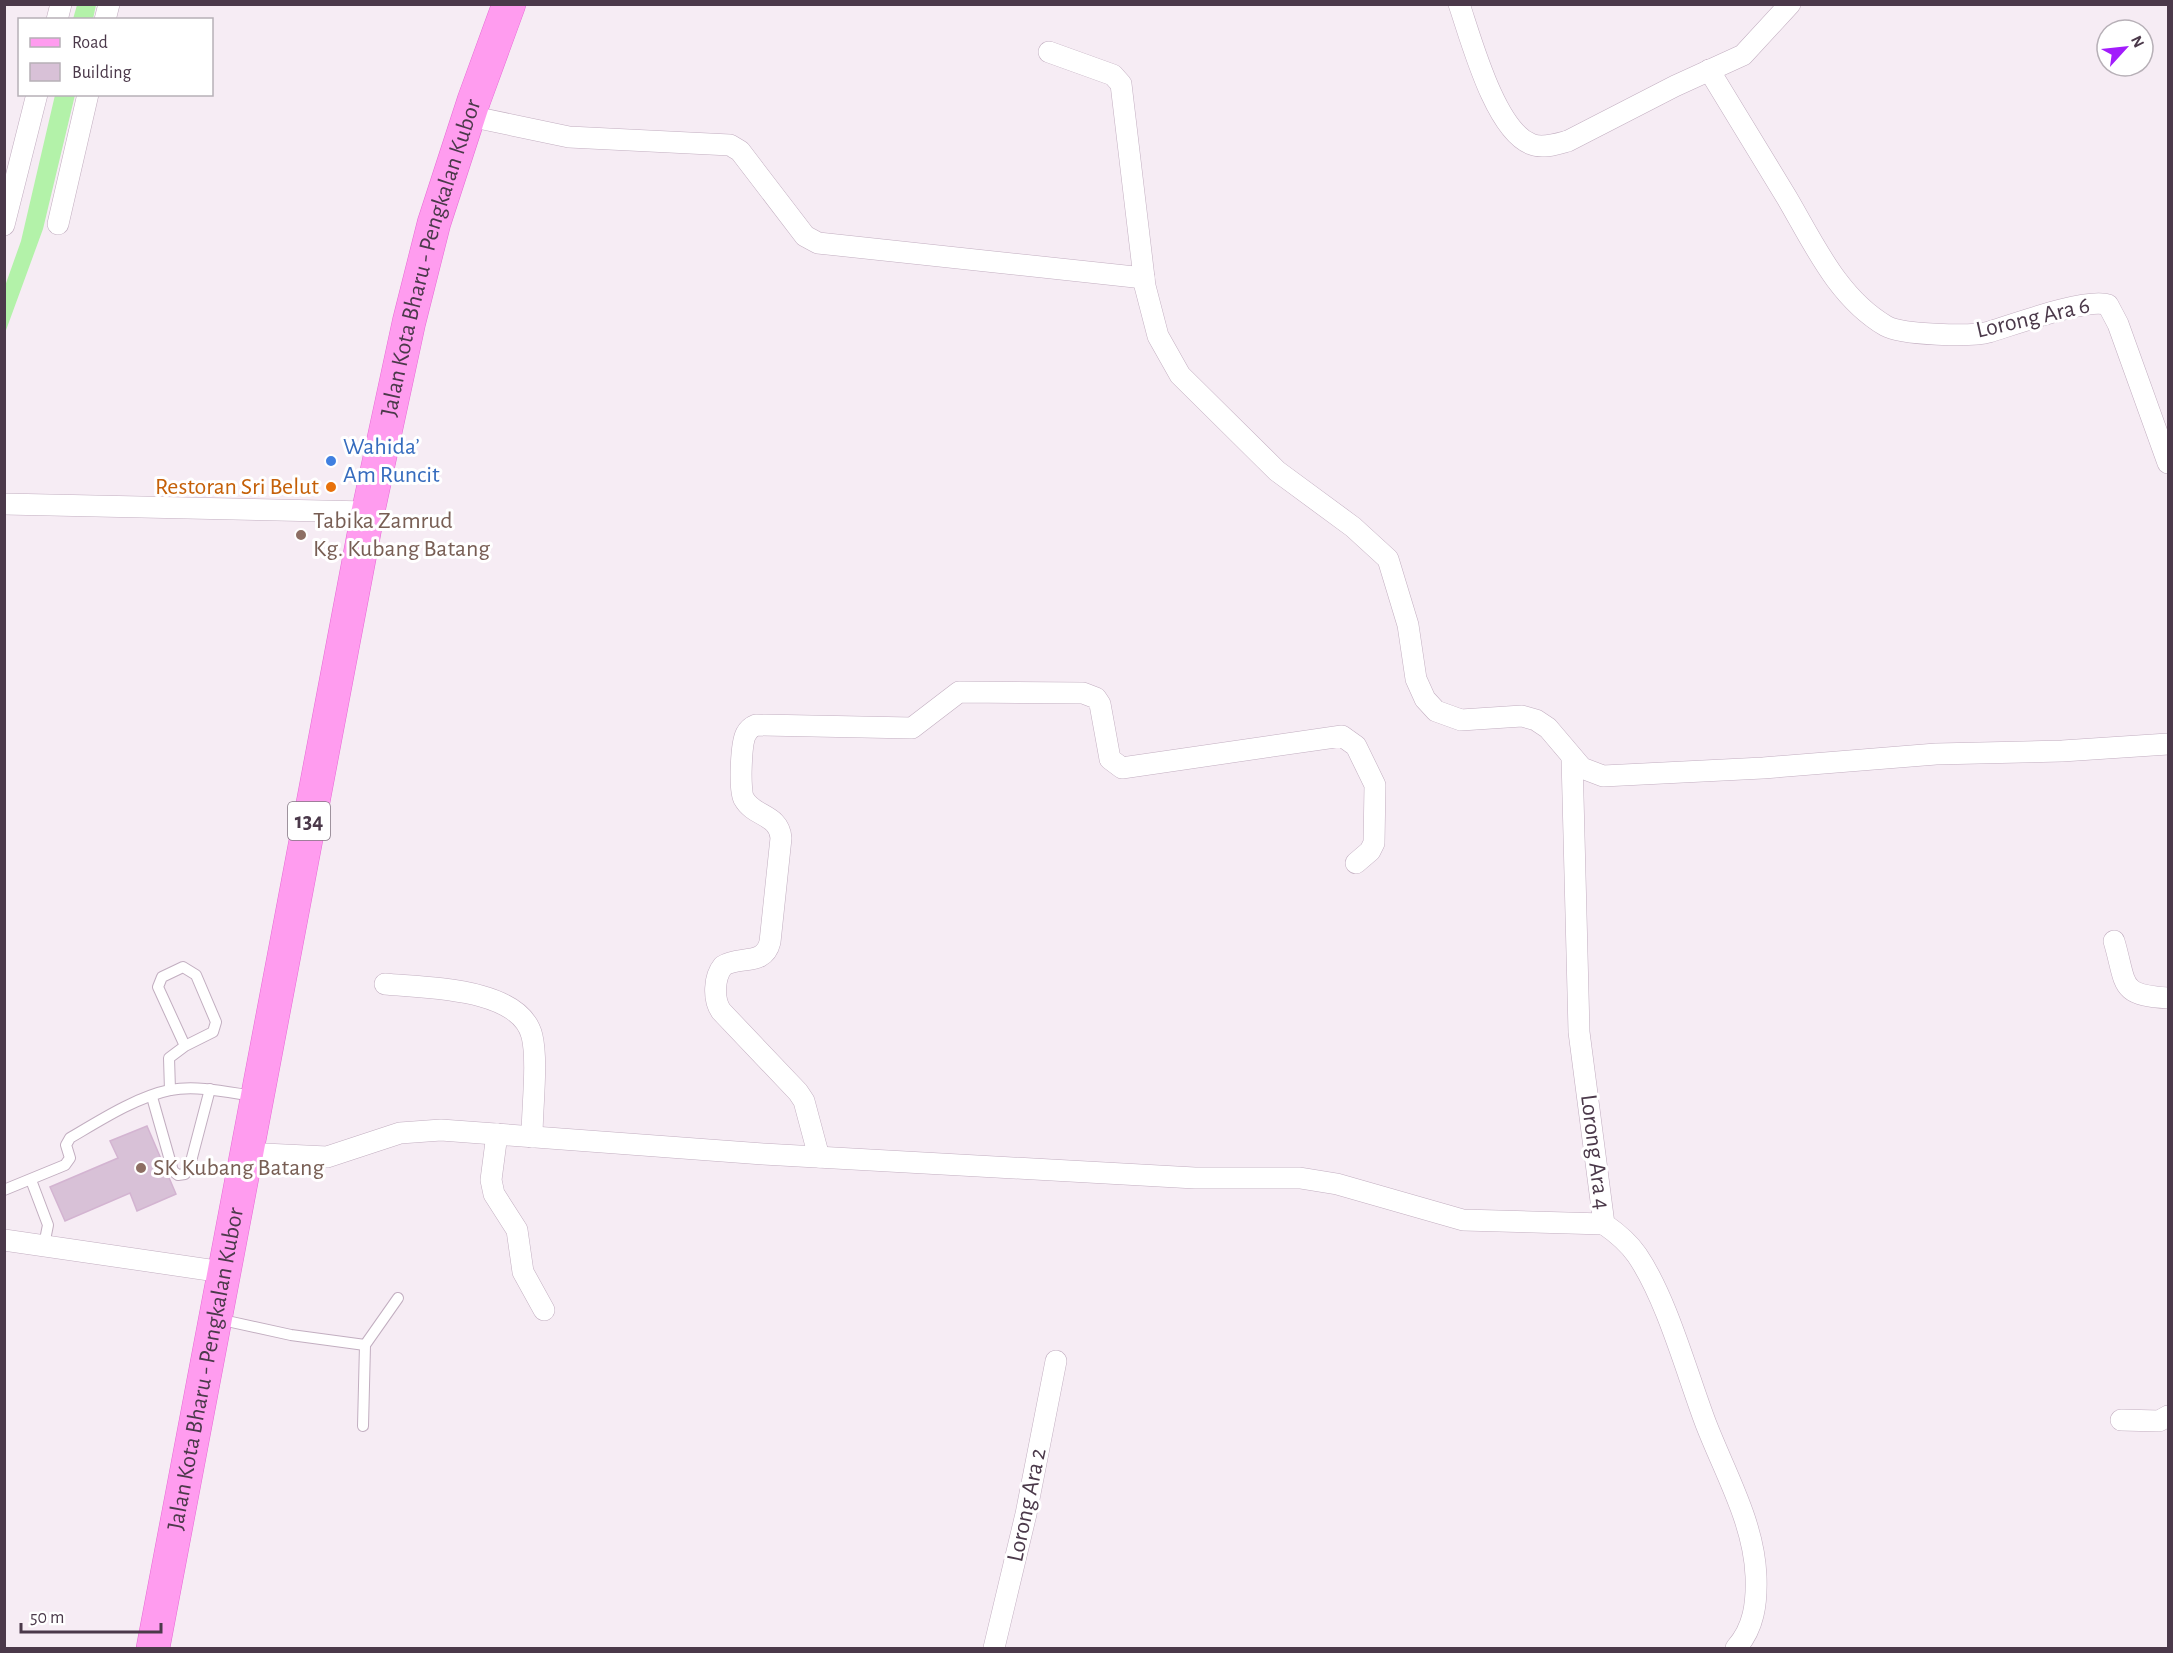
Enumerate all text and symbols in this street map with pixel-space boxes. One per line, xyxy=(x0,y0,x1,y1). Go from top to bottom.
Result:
legend xyxy=(18,18,213,96)
north arrow xyxy=(2095,18,2155,78)
text: N xyxy=(2128,33,2147,50)
text: Road xyxy=(72,34,108,52)
text: Building xyxy=(72,64,132,82)
street label: Jalan Kota Bharu - Pengkalan Kubor xyxy=(377,96,485,419)
street label: Lorong Ara 6 xyxy=(1974,293,2092,343)
place label: Wahida’ Am Runcit xyxy=(343,435,440,487)
marker: Wahida’ Am Runcit xyxy=(324,454,338,468)
place label: Restoran Sri Belut xyxy=(155,475,319,499)
marker: Restoran Sri Belut xyxy=(324,480,338,494)
place label: Tabika Zamrud Kg. Kubang Batang xyxy=(313,509,490,561)
marker: Tabika Zamrud Kg. Kubang Batang xyxy=(294,528,308,542)
road number: 134 xyxy=(288,802,330,840)
street label: Lorong Ara 4 xyxy=(1576,1093,1614,1211)
place label: SK Kubang Batang xyxy=(153,1156,324,1180)
marker: SK Kubang Batang xyxy=(134,1161,148,1175)
street label: Jalan Kota Bharu - Pengkalan Kubor xyxy=(164,1205,248,1532)
street label: Lorong Ara 2 xyxy=(1003,1446,1051,1564)
scale bar xyxy=(21,1596,160,1634)
text: 50 m xyxy=(30,1609,64,1627)

